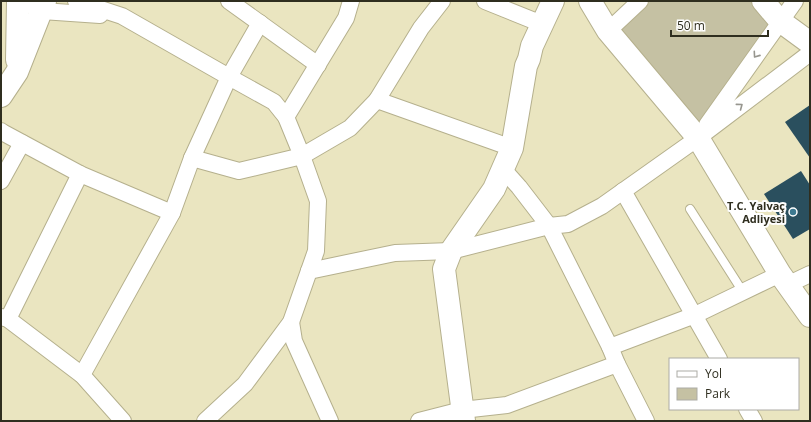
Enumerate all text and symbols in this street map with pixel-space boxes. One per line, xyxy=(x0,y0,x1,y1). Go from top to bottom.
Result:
scale bar xyxy=(671,12,768,38)
text: 50 m xyxy=(677,17,705,34)
one-way arrow xyxy=(754,51,761,58)
one-way arrow xyxy=(736,103,743,111)
place label: T.C. Yalvaç Adliyesi xyxy=(727,198,785,226)
marker: T.C. Yalvaç Adliyesi xyxy=(788,207,798,217)
legend xyxy=(669,358,799,410)
text: Yol xyxy=(705,365,722,382)
text: Park xyxy=(705,385,731,402)

